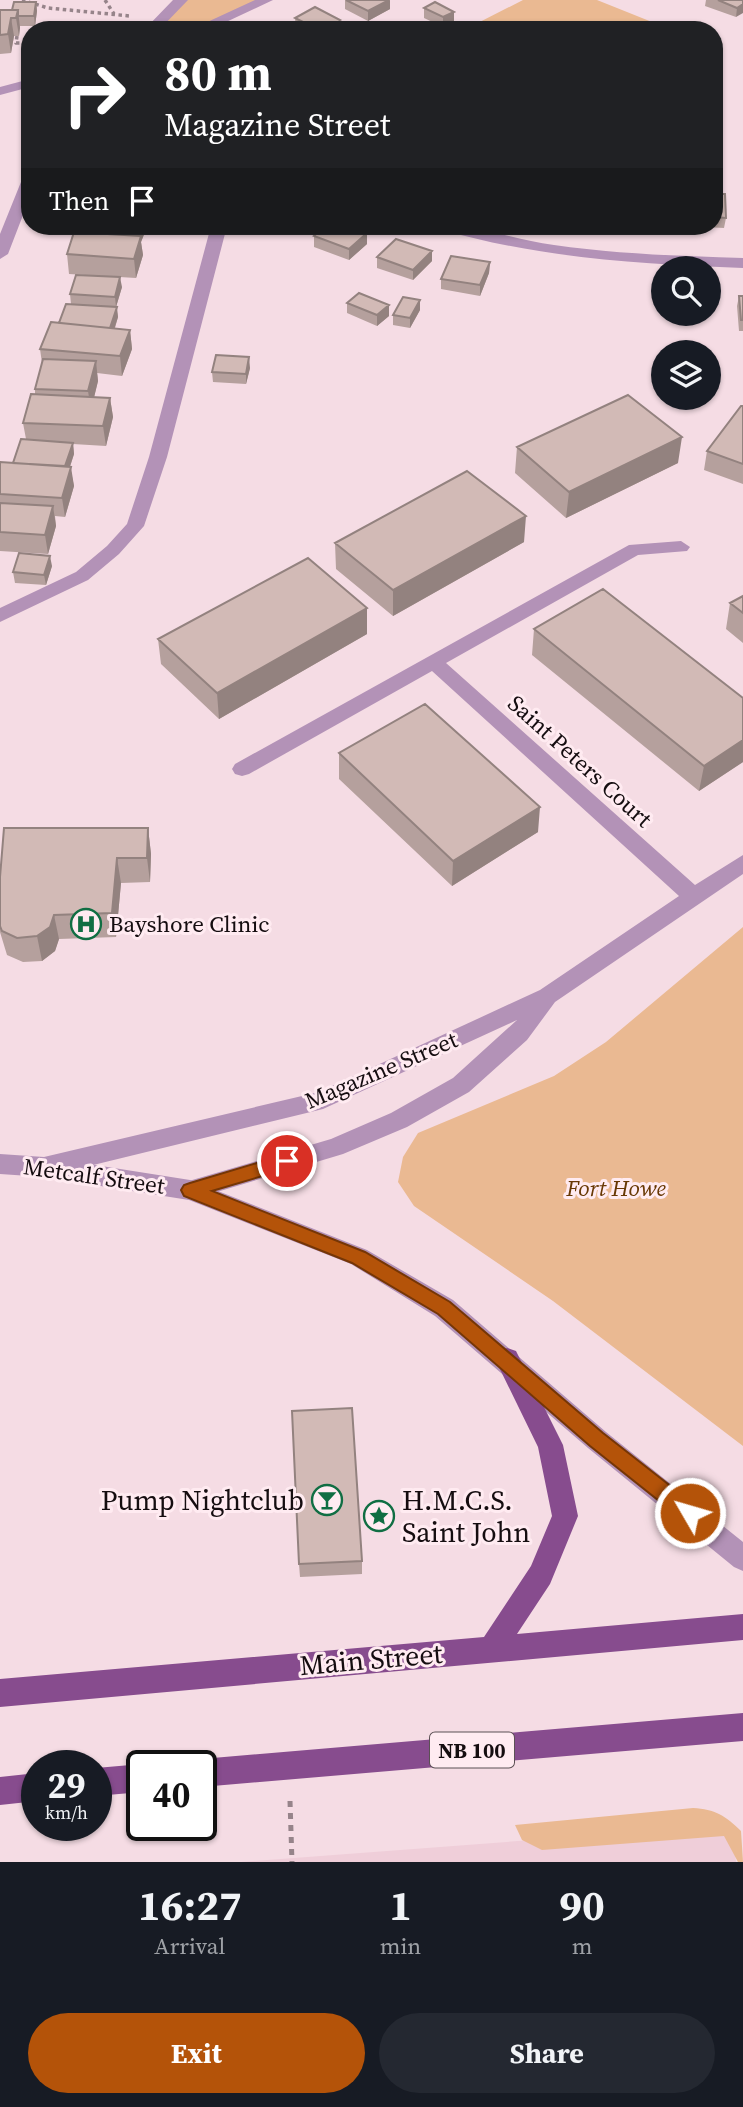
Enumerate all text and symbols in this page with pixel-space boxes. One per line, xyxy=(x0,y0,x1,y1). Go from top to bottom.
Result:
text: 80 m xyxy=(164,39,272,106)
icon: right xyxy=(49,49,140,140)
text: Magazine Street xyxy=(164,103,390,147)
icon: arrive xyxy=(123,182,161,220)
text: Then xyxy=(49,183,109,219)
map controls xyxy=(651,256,721,410)
button: search xyxy=(651,256,721,326)
button: layers xyxy=(651,340,721,410)
street label: Saint Peters Court xyxy=(501,688,659,835)
hospital icon: Bayshore Clinic xyxy=(69,907,103,941)
place label: Bayshore Clinic xyxy=(109,908,270,940)
street label: Magazine Street xyxy=(300,1023,463,1117)
pin xyxy=(257,1131,317,1191)
icon: arrive xyxy=(268,1142,306,1180)
street label: Metcalf Street xyxy=(21,1150,167,1202)
park label: Fort Howe xyxy=(565,1172,666,1204)
position arrow xyxy=(653,1476,727,1550)
place label: Pump Nightclub xyxy=(101,1481,304,1519)
place label: H.M.C.S. Saint John xyxy=(402,1481,530,1551)
bar icon: Pump Nightclub xyxy=(310,1483,344,1517)
place icon: H.M.C.S. Saint John xyxy=(362,1499,396,1533)
street label: Main Street xyxy=(298,1634,445,1684)
road number: NB 100 xyxy=(430,1732,514,1768)
speed limit sign: 40 xyxy=(126,1750,217,1841)
text: 29 xyxy=(48,1762,85,1810)
text: km/h xyxy=(45,1800,88,1825)
text: 16:27 xyxy=(138,1876,242,1934)
text: 1 xyxy=(389,1876,412,1934)
text: 90 xyxy=(559,1876,605,1934)
text: Arrival xyxy=(154,1930,225,1962)
text: min xyxy=(380,1930,421,1962)
text: m xyxy=(572,1930,592,1962)
button: Exit xyxy=(28,2013,365,2093)
button: Share xyxy=(379,2013,715,2093)

